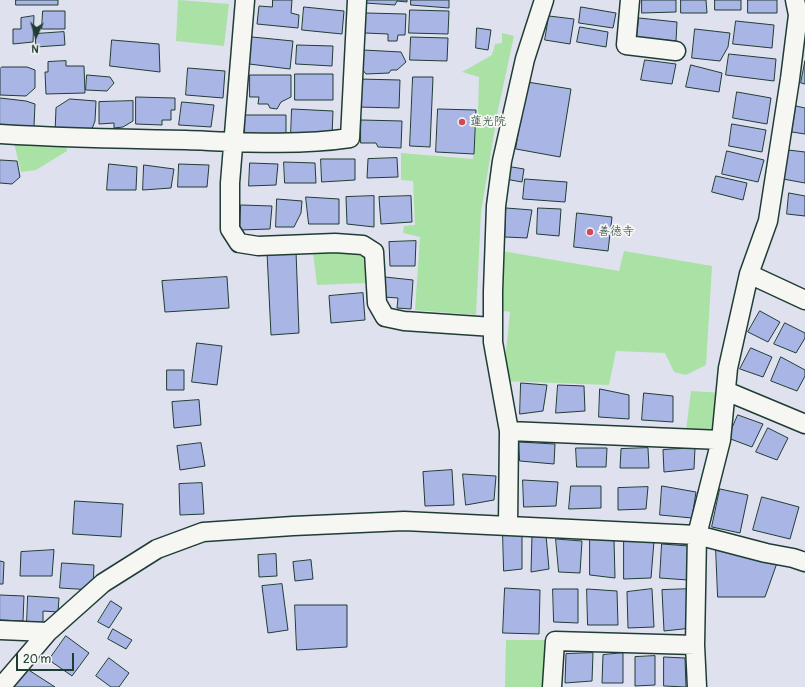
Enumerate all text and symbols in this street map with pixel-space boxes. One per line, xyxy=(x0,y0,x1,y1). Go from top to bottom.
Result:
north arrow xyxy=(16,16,56,56)
text: N xyxy=(31,42,39,55)
place label: 蓮光院 xyxy=(470,115,506,129)
marker: 蓮光院 xyxy=(457,117,467,127)
place label: 善徳寺 xyxy=(598,225,634,239)
marker: 善徳寺 xyxy=(585,227,595,237)
scale bar xyxy=(18,645,76,671)
text: 20 m xyxy=(23,652,51,667)

